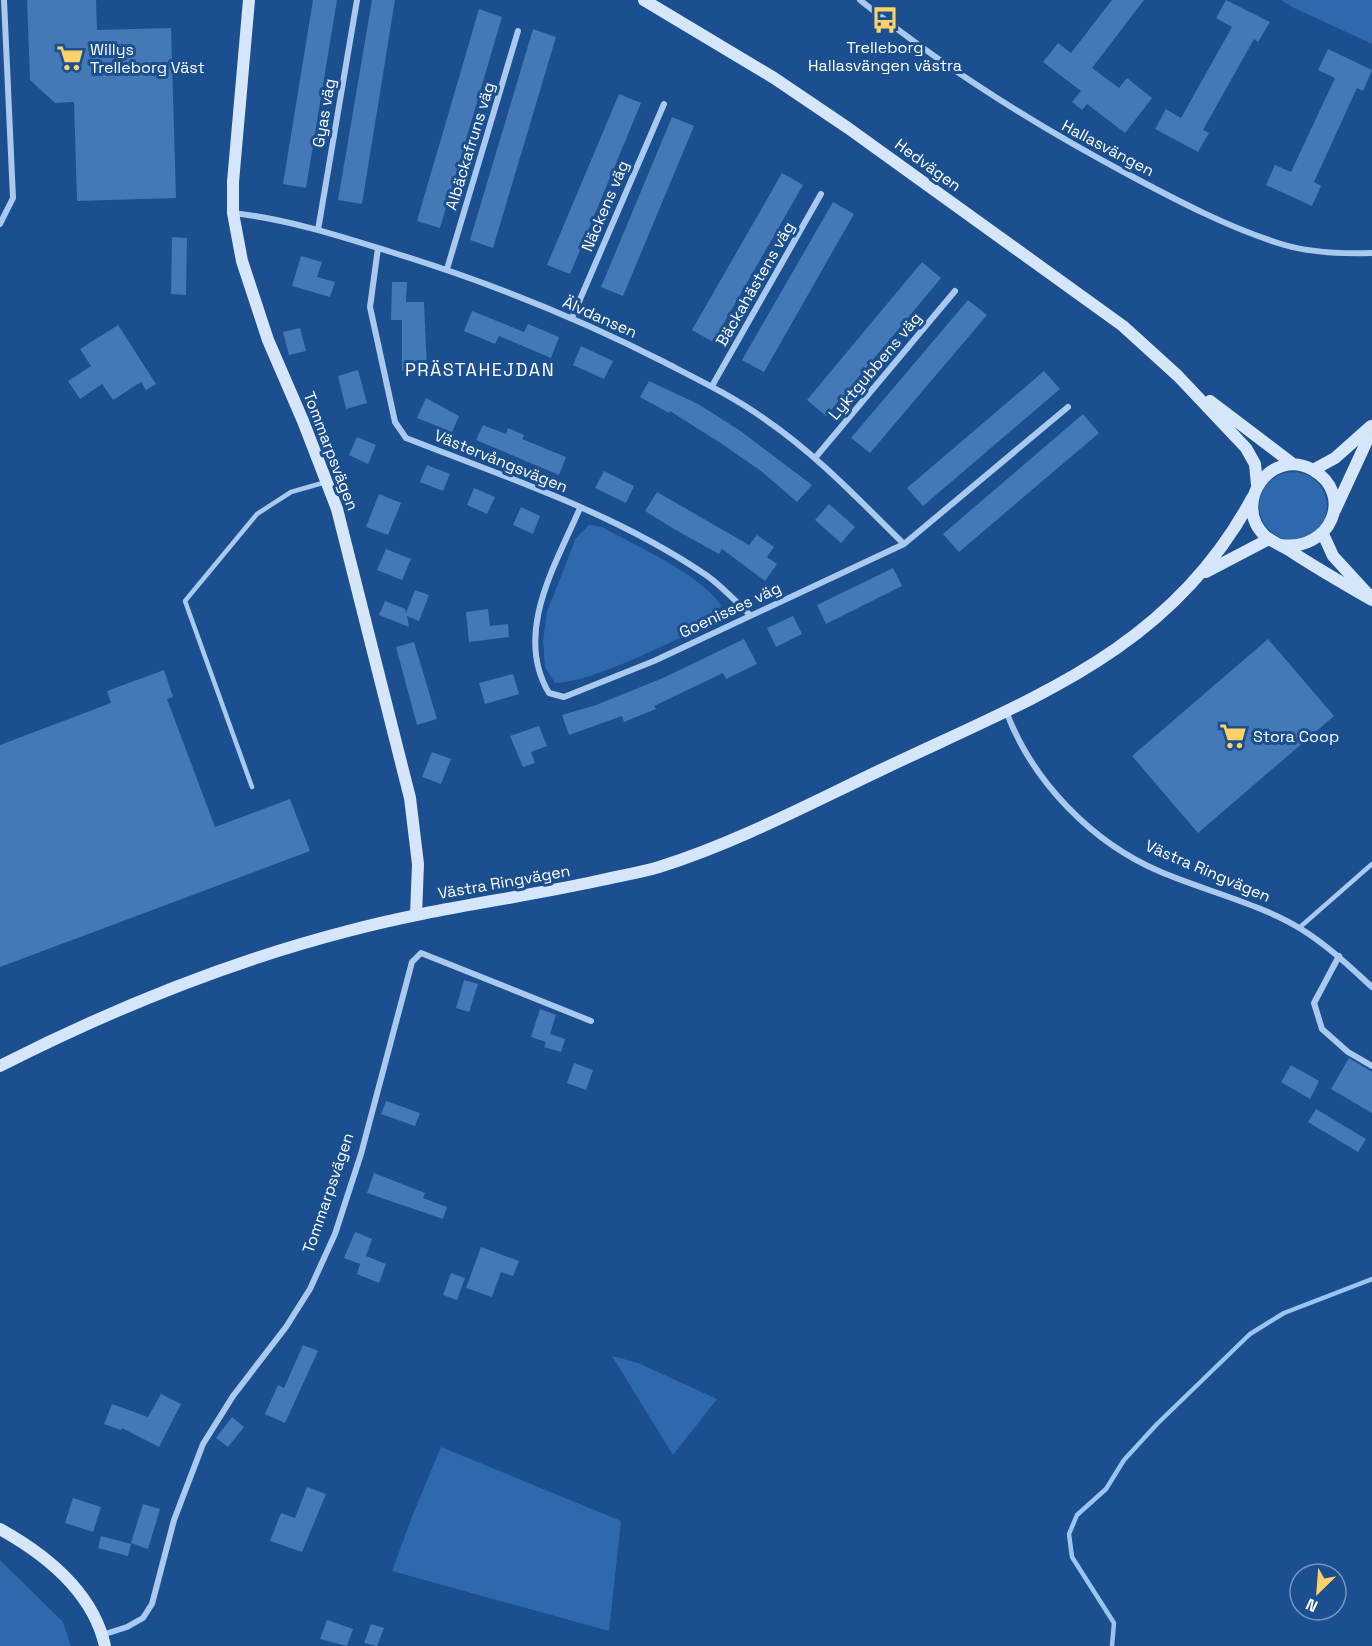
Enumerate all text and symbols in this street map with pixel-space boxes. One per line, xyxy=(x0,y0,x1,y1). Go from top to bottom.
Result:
bus stop icon: Trelleborg Hallasvängen västra xyxy=(870,5,900,35)
place label: Trelleborg Hallasvängen västra xyxy=(808,37,962,76)
place label: Willys Trelleborg Väst xyxy=(90,39,205,78)
supermarket icon: Willys Trelleborg Väst xyxy=(55,43,85,73)
street label: Gyas väg xyxy=(308,77,340,149)
street label: Albäckafruns väg xyxy=(441,79,499,213)
street label: Hallasvängen xyxy=(1058,115,1158,181)
street label: Hedvägen xyxy=(891,134,965,196)
street label: Näckens väg xyxy=(576,157,634,255)
street label: Bäckahästens väg xyxy=(711,218,799,350)
street label: Älvdansen xyxy=(559,291,641,343)
street label: Lyktgubbens väg xyxy=(824,308,926,424)
district label: PRÄSTAHEJDAN xyxy=(405,358,555,381)
street label: Tommarpsvägen xyxy=(299,389,363,513)
street label: Västervångsvägen xyxy=(431,425,571,497)
street label: Goenisses väg xyxy=(676,577,784,643)
supermarket icon: Stora Coop xyxy=(1218,721,1248,751)
place label: Stora Coop xyxy=(1253,726,1339,747)
street label: Västra Ringvägen xyxy=(1142,835,1274,907)
street label: Västra Ringvägen xyxy=(436,860,572,904)
street label: Tommarpsvägen xyxy=(298,1130,358,1256)
north arrow xyxy=(1288,1562,1348,1622)
text: N xyxy=(1303,1593,1321,1617)

